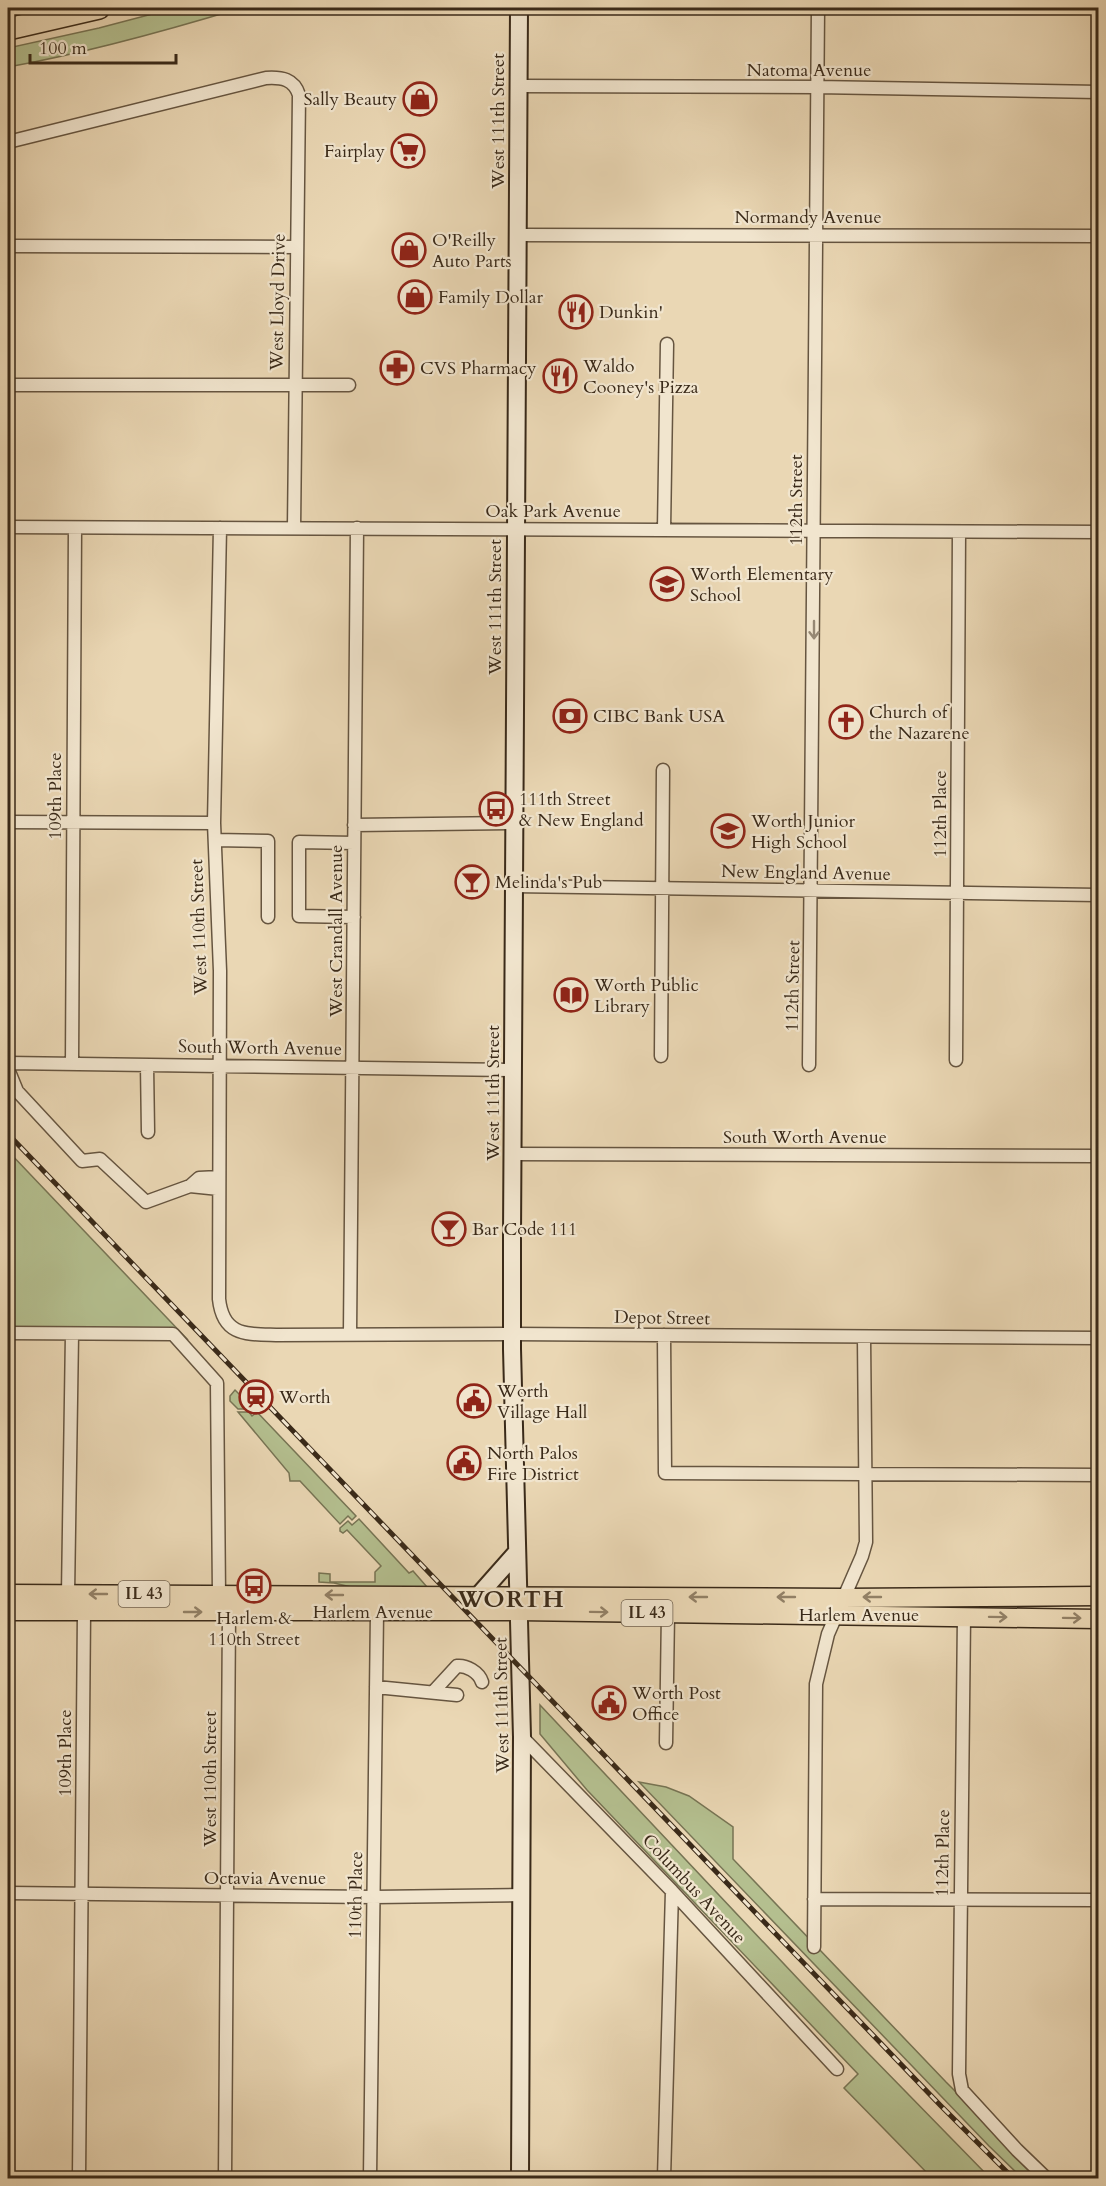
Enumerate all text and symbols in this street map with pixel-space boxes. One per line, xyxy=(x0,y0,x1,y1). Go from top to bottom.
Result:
scale bar xyxy=(30,27,176,65)
text: 100 m xyxy=(39,36,87,61)
street label: West 111th Street xyxy=(486,53,511,190)
street label: Natoma Avenue xyxy=(747,58,871,83)
shop icon: Sally Beauty xyxy=(402,81,438,117)
place label: Sally Beauty xyxy=(303,87,397,112)
supermarket icon: Fairplay xyxy=(390,133,426,169)
place label: Fairplay xyxy=(324,139,385,164)
street label: Normandy Avenue xyxy=(734,205,882,230)
place label: O'Reilly Auto Parts xyxy=(432,228,512,274)
shop icon: O'Reilly Auto Parts xyxy=(391,232,427,268)
street label: West Lloyd Drive xyxy=(264,233,292,372)
shop icon: Family Dollar xyxy=(397,279,433,315)
place label: Family Dollar xyxy=(438,285,544,310)
restaurant icon: Dunkin' xyxy=(558,294,594,330)
place label: Dunkin' xyxy=(599,300,663,325)
pharmacy icon: CVS Pharmacy xyxy=(379,350,415,386)
place label: Waldo Cooney's Pizza xyxy=(582,354,699,400)
place label: CVS Pharmacy xyxy=(420,356,537,381)
restaurant icon: Waldo Cooney's Pizza xyxy=(542,358,578,394)
street label: 112th Street xyxy=(784,454,809,546)
street label: Oak Park Avenue xyxy=(485,499,621,524)
street label: West 111th Street xyxy=(483,539,508,676)
place label: Worth Elementary School xyxy=(689,562,834,608)
school or university icon: Worth Elementary School xyxy=(649,566,685,602)
one-way arrow xyxy=(808,620,820,640)
bank icon: CIBC Bank USA xyxy=(552,698,588,734)
place label: Church of the Nazarene xyxy=(869,700,970,746)
place label: CIBC Bank USA xyxy=(593,704,725,729)
church icon: Church of the Nazarene xyxy=(828,704,864,740)
street label: 109th Place xyxy=(43,752,68,840)
street label: 112th Place xyxy=(928,770,953,858)
place label: 111th Street & New England xyxy=(519,787,644,833)
bus stop icon: 111th Street & New England xyxy=(478,791,514,827)
place label: Worth Junior High School xyxy=(750,809,856,855)
school or university icon: Worth Junior High School xyxy=(710,813,746,849)
street label: West Crandall Avenue xyxy=(324,845,349,1018)
street label: West 110th Street xyxy=(184,858,214,996)
street label: New England Avenue xyxy=(721,859,891,887)
bar icon: Melinda's Pub xyxy=(454,864,490,900)
place label: Melinda's Pub xyxy=(495,870,602,895)
street label: 112th Street xyxy=(780,940,806,1032)
place label: Worth Public Library xyxy=(593,973,699,1019)
library icon: Worth Public Library xyxy=(553,977,589,1013)
street label: West 111th Street xyxy=(481,1025,506,1162)
street label: South Worth Avenue xyxy=(178,1034,342,1062)
street label: South Worth Avenue xyxy=(723,1125,887,1150)
bar icon: Bar Code 111 xyxy=(431,1211,467,1247)
place label: Bar Code 111 xyxy=(472,1217,577,1242)
street label: Depot Street xyxy=(614,1305,710,1331)
station icon: Worth xyxy=(238,1379,274,1415)
place label: Worth Village Hall xyxy=(496,1379,588,1425)
public building icon: Worth Village Hall xyxy=(456,1383,492,1419)
place label: Worth xyxy=(278,1385,331,1410)
place label: North Palos Fire District xyxy=(487,1441,579,1487)
public building icon: North Palos Fire District xyxy=(446,1445,482,1481)
bus stop icon: Harlem & 110th Street xyxy=(236,1568,272,1604)
road number: IL 43 xyxy=(118,1581,170,1607)
district label: WORTH xyxy=(456,1583,565,1616)
one-way arrow xyxy=(88,1588,108,1600)
one-way arrow xyxy=(325,1589,345,1601)
one-way arrow xyxy=(689,1591,709,1603)
one-way arrow xyxy=(776,1591,796,1603)
one-way arrow xyxy=(863,1592,883,1603)
street label: Harlem Avenue xyxy=(313,1600,433,1625)
road number: IL 43 xyxy=(622,1600,672,1626)
street label: Harlem Avenue xyxy=(799,1603,919,1628)
one-way arrow xyxy=(183,1606,203,1618)
place label: Harlem & 110th Street xyxy=(208,1606,300,1652)
one-way arrow xyxy=(588,1606,608,1618)
one-way arrow xyxy=(988,1611,1008,1623)
one-way arrow xyxy=(1061,1613,1081,1624)
street label: West 111th Street xyxy=(488,1637,516,1774)
place label: Worth Post Office xyxy=(631,1681,721,1727)
public building icon: Worth Post Office xyxy=(591,1685,627,1721)
street label: 109th Place xyxy=(53,1709,78,1797)
street label: West 110th Street xyxy=(198,1711,223,1848)
street label: 112th Place xyxy=(930,1809,956,1897)
street label: Columbus Avenue xyxy=(636,1829,752,1949)
street label: 110th Place xyxy=(343,1851,369,1939)
street label: Octavia Avenue xyxy=(204,1866,326,1891)

